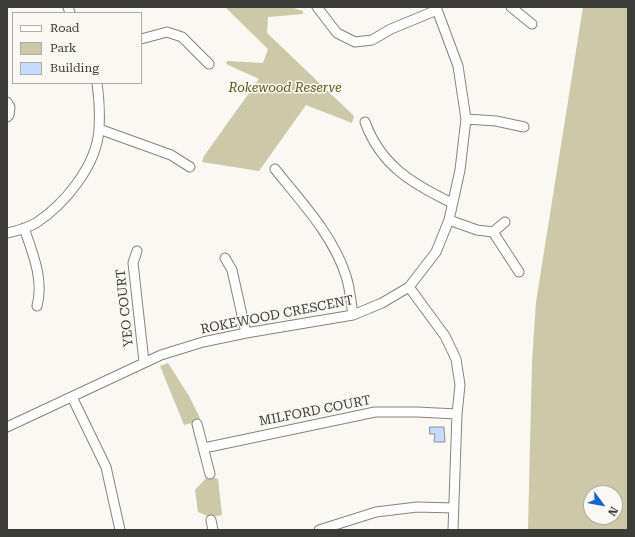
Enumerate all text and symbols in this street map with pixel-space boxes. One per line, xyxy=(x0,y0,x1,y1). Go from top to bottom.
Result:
legend xyxy=(12,12,142,84)
text: Road xyxy=(50,21,79,35)
text: Park xyxy=(50,41,76,55)
text: Building xyxy=(50,61,99,75)
park label: Rokewood Reserve xyxy=(228,80,342,96)
street label: YEO COURT xyxy=(113,268,137,348)
street label: ROKEWOOD CRESCENT xyxy=(199,293,355,337)
street label: MILFORD COURT xyxy=(258,393,372,429)
north arrow xyxy=(583,485,623,525)
text: N xyxy=(605,504,621,518)

